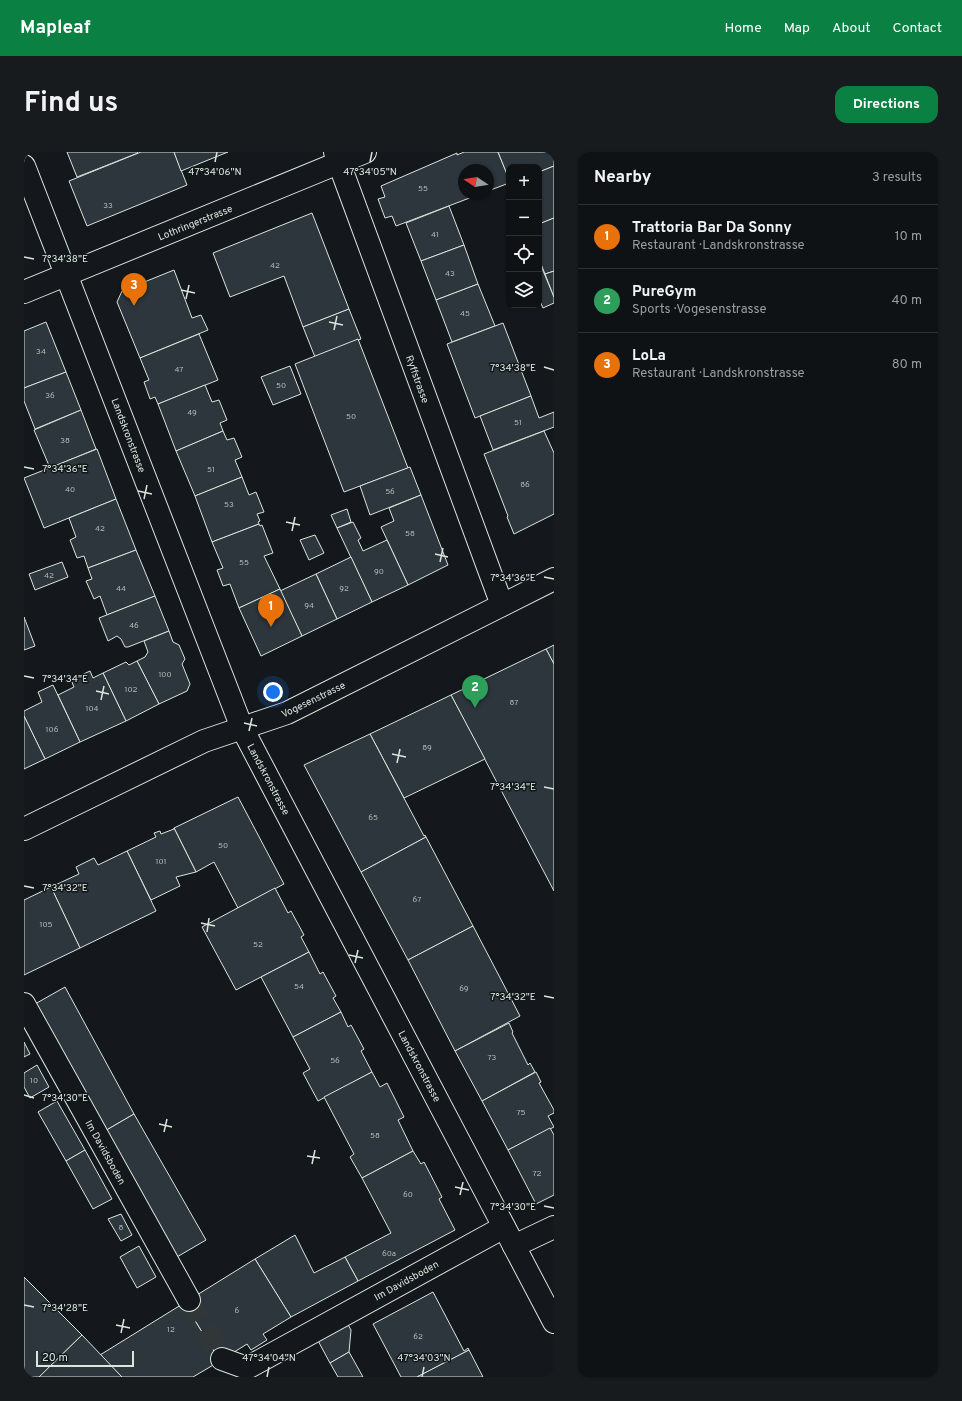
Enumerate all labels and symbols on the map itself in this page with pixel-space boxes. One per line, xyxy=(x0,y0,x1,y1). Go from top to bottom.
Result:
north arrow xyxy=(458,164,494,200)
text: 47°34'06"N xyxy=(188,166,242,179)
text: 47°34'05"N xyxy=(343,166,397,179)
house number: 55 xyxy=(418,184,428,194)
house number: 33 xyxy=(103,201,113,211)
street label: Lothringerstrasse xyxy=(156,203,235,244)
house number: 41 xyxy=(431,230,439,240)
text: 7°34'38"E xyxy=(42,253,88,266)
house number: 42 xyxy=(270,261,280,271)
house number: 43 xyxy=(445,269,455,279)
pin: 3 xyxy=(121,273,147,306)
house number: 45 xyxy=(460,309,470,319)
house number: 34 xyxy=(36,347,46,357)
street label: Ryffstrasse xyxy=(402,354,431,405)
text: 7°34'38"E xyxy=(490,362,536,375)
house number: 47 xyxy=(174,365,184,375)
house number: 50 xyxy=(276,381,286,391)
house number: 36 xyxy=(45,391,55,401)
street label: Landskronstrasse xyxy=(107,396,148,475)
house number: 49 xyxy=(187,408,197,418)
house number: 50 xyxy=(346,412,356,422)
house number: 51 xyxy=(514,418,522,428)
house number: 38 xyxy=(60,436,70,446)
text: 7°34'36"E xyxy=(42,463,88,476)
house number: 51 xyxy=(207,465,215,475)
house number: 86 xyxy=(520,480,530,490)
house number: 40 xyxy=(65,485,75,495)
house number: 56 xyxy=(385,487,395,497)
house number: 53 xyxy=(224,500,234,510)
house number: 42 xyxy=(95,524,105,534)
house number: 58 xyxy=(405,529,415,539)
house number: 55 xyxy=(239,558,249,568)
house number: 90 xyxy=(374,567,384,577)
house number: 42 xyxy=(44,571,54,581)
text: 7°34'36"E xyxy=(490,572,536,585)
house number: 44 xyxy=(116,584,126,594)
house number: 92 xyxy=(339,584,349,594)
pin: 1 xyxy=(258,594,284,627)
house number: 94 xyxy=(304,601,314,611)
house number: 46 xyxy=(129,621,139,631)
house number: 100 xyxy=(158,670,172,680)
text: 7°34'34"E xyxy=(42,673,88,686)
pin: 2 xyxy=(462,675,488,708)
street label: Vogesenstrasse xyxy=(280,679,348,721)
your location xyxy=(263,682,283,702)
house number: 102 xyxy=(124,685,138,695)
house number: 87 xyxy=(510,698,518,708)
house number: 104 xyxy=(85,704,99,714)
house number: 106 xyxy=(46,725,59,735)
street label: Landskronstrasse xyxy=(243,742,292,818)
house number: 89 xyxy=(422,743,432,753)
text: 7°34'34"E xyxy=(490,781,536,794)
house number: 65 xyxy=(368,813,378,823)
house number: 50 xyxy=(218,841,228,851)
house number: 101 xyxy=(155,857,167,867)
text: 7°34'32"E xyxy=(42,882,88,895)
house number: 67 xyxy=(413,895,421,905)
house number: 105 xyxy=(39,920,53,930)
house number: 52 xyxy=(253,940,263,950)
house number: 54 xyxy=(294,982,304,992)
house number: 69 xyxy=(459,984,469,994)
text: 7°34'32"E xyxy=(490,991,536,1004)
street label: Landskronstrasse xyxy=(394,1029,443,1105)
house number: 73 xyxy=(488,1053,497,1063)
house number: 56 xyxy=(330,1056,340,1066)
house number: 10 xyxy=(30,1076,38,1086)
text: 7°34'30"E xyxy=(42,1092,88,1105)
house number: 75 xyxy=(516,1108,526,1118)
street label: Im Davidsboden xyxy=(82,1118,128,1187)
house number: 58 xyxy=(370,1131,380,1141)
house number: 72 xyxy=(533,1169,542,1179)
house number: 60 xyxy=(403,1190,413,1200)
text: 7°34'30"E xyxy=(490,1201,536,1214)
house number: 8 xyxy=(119,1223,124,1233)
house number: 60a xyxy=(382,1249,396,1259)
street label: Im Davidsboden xyxy=(372,1258,441,1304)
text: 7°34'28"E xyxy=(42,1302,88,1315)
house number: 6 xyxy=(235,1306,240,1316)
house number: 12 xyxy=(167,1325,175,1335)
house number: 62 xyxy=(413,1332,423,1342)
scale bar xyxy=(36,1349,134,1368)
text: 47°34'04"N xyxy=(242,1352,296,1365)
text: 47°34'03"N xyxy=(397,1352,451,1365)

